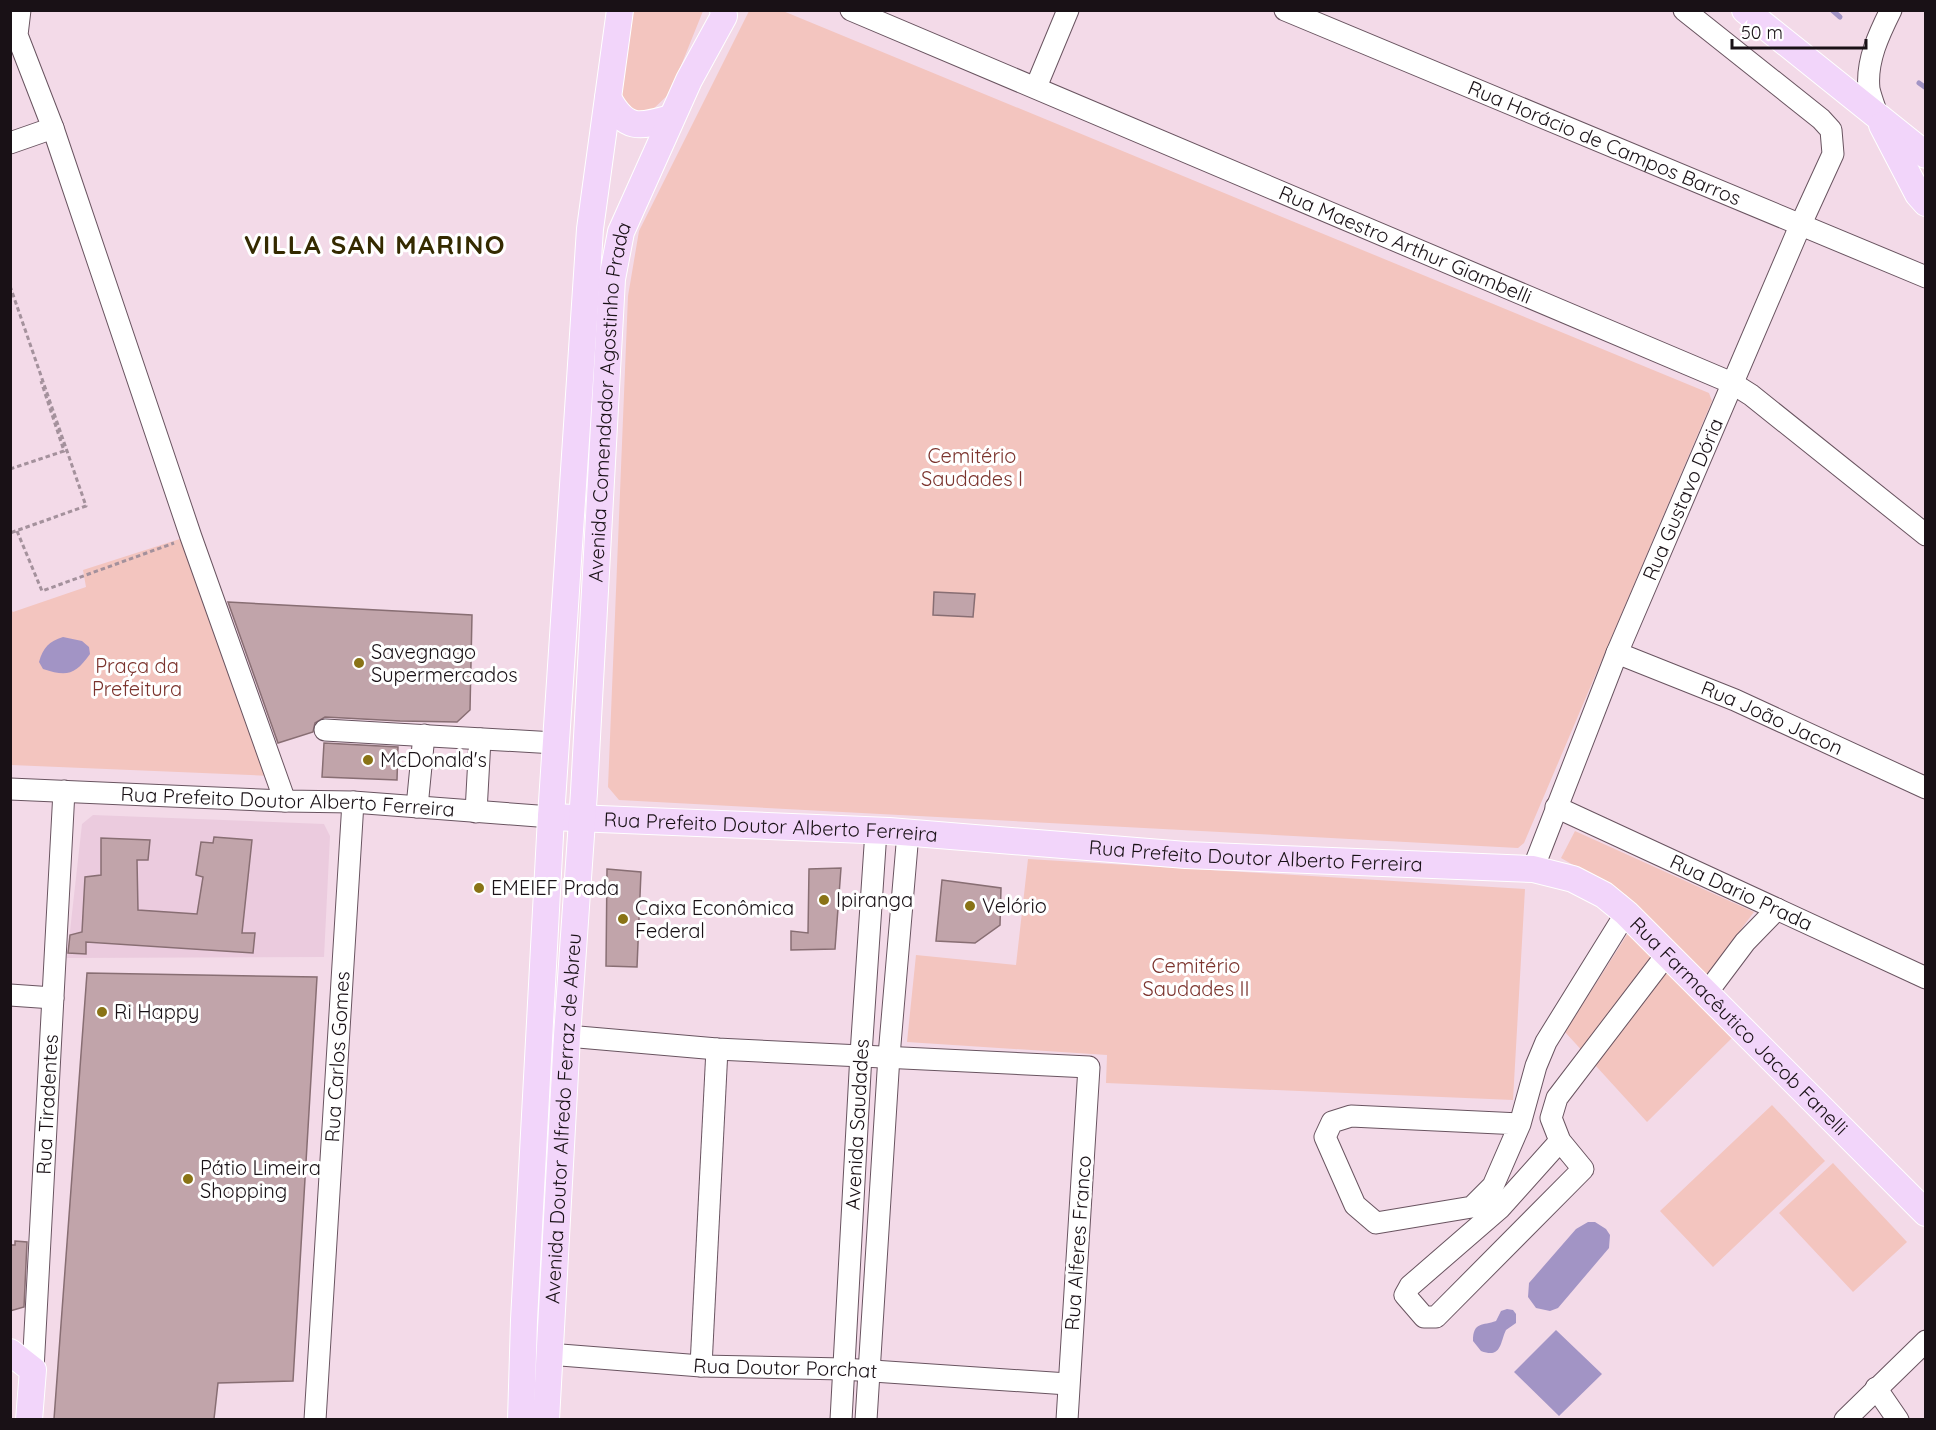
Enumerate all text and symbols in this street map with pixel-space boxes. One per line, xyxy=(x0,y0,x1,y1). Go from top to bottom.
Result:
scale bar xyxy=(1732,12,1866,50)
text: 50 m xyxy=(1741,21,1783,44)
street label: Rua Horácio de Campos Barros xyxy=(1464,75,1745,211)
street label: Rua Maestro Arthur Giambelli xyxy=(1275,180,1536,309)
street label: Avenida Comendador Agostinho Prada xyxy=(582,218,636,583)
district label: VILLA SAN MARINO xyxy=(244,228,506,261)
street label: Rua Gustavo Dória xyxy=(1637,414,1728,584)
park label: Cemitério Saudades I xyxy=(921,443,1023,491)
place label: Savegnago Supermercados xyxy=(371,639,518,687)
park label: Praça da Prefeitura xyxy=(92,653,182,701)
marker: Savegnago Supermercados xyxy=(352,656,366,670)
street label: Rua João Jacon xyxy=(1698,675,1847,760)
place label: McDonald's xyxy=(380,747,487,772)
marker: McDonald's xyxy=(361,753,375,767)
street label: Rua Prefeito Doutor Alberto Ferreira xyxy=(120,781,456,822)
street label: Rua Prefeito Doutor Alberto Ferreira xyxy=(603,806,939,847)
street label: Rua Prefeito Doutor Alberto Ferreira xyxy=(1088,834,1423,877)
street label: Rua Dario Prada xyxy=(1666,848,1817,936)
place label: EMEIEF Prada xyxy=(491,875,619,900)
marker: EMEIEF Prada xyxy=(472,881,486,895)
place label: Ipiranga xyxy=(836,887,913,912)
marker: Ipiranga xyxy=(817,893,831,907)
place label: Velório xyxy=(982,893,1047,918)
place label: Caixa Econômica Federal xyxy=(635,895,794,943)
marker: Velório xyxy=(963,899,977,913)
street label: Rua Farmacêutico Jacob Fanelli xyxy=(1625,911,1854,1140)
marker: Caixa Econômica Federal xyxy=(616,912,630,926)
street label: Avenida Doutor Alfredo Ferraz de Abreu xyxy=(539,932,586,1305)
park label: Cemitério Saudades II xyxy=(1142,953,1250,1001)
street label: Rua Carlos Gomes xyxy=(319,970,355,1143)
place label: Ri Happy xyxy=(114,999,199,1024)
marker: Ri Happy xyxy=(95,1005,109,1019)
street label: Rua Tiradentes xyxy=(30,1034,63,1175)
street label: Avenida Saudades xyxy=(839,1038,874,1211)
place label: Pátio Limeira Shopping xyxy=(200,1155,321,1203)
street label: Rua Alferes Franco xyxy=(1059,1155,1096,1331)
marker: Pátio Limeira Shopping xyxy=(181,1172,195,1186)
street label: Rua Doutor Porchat xyxy=(692,1352,878,1383)

